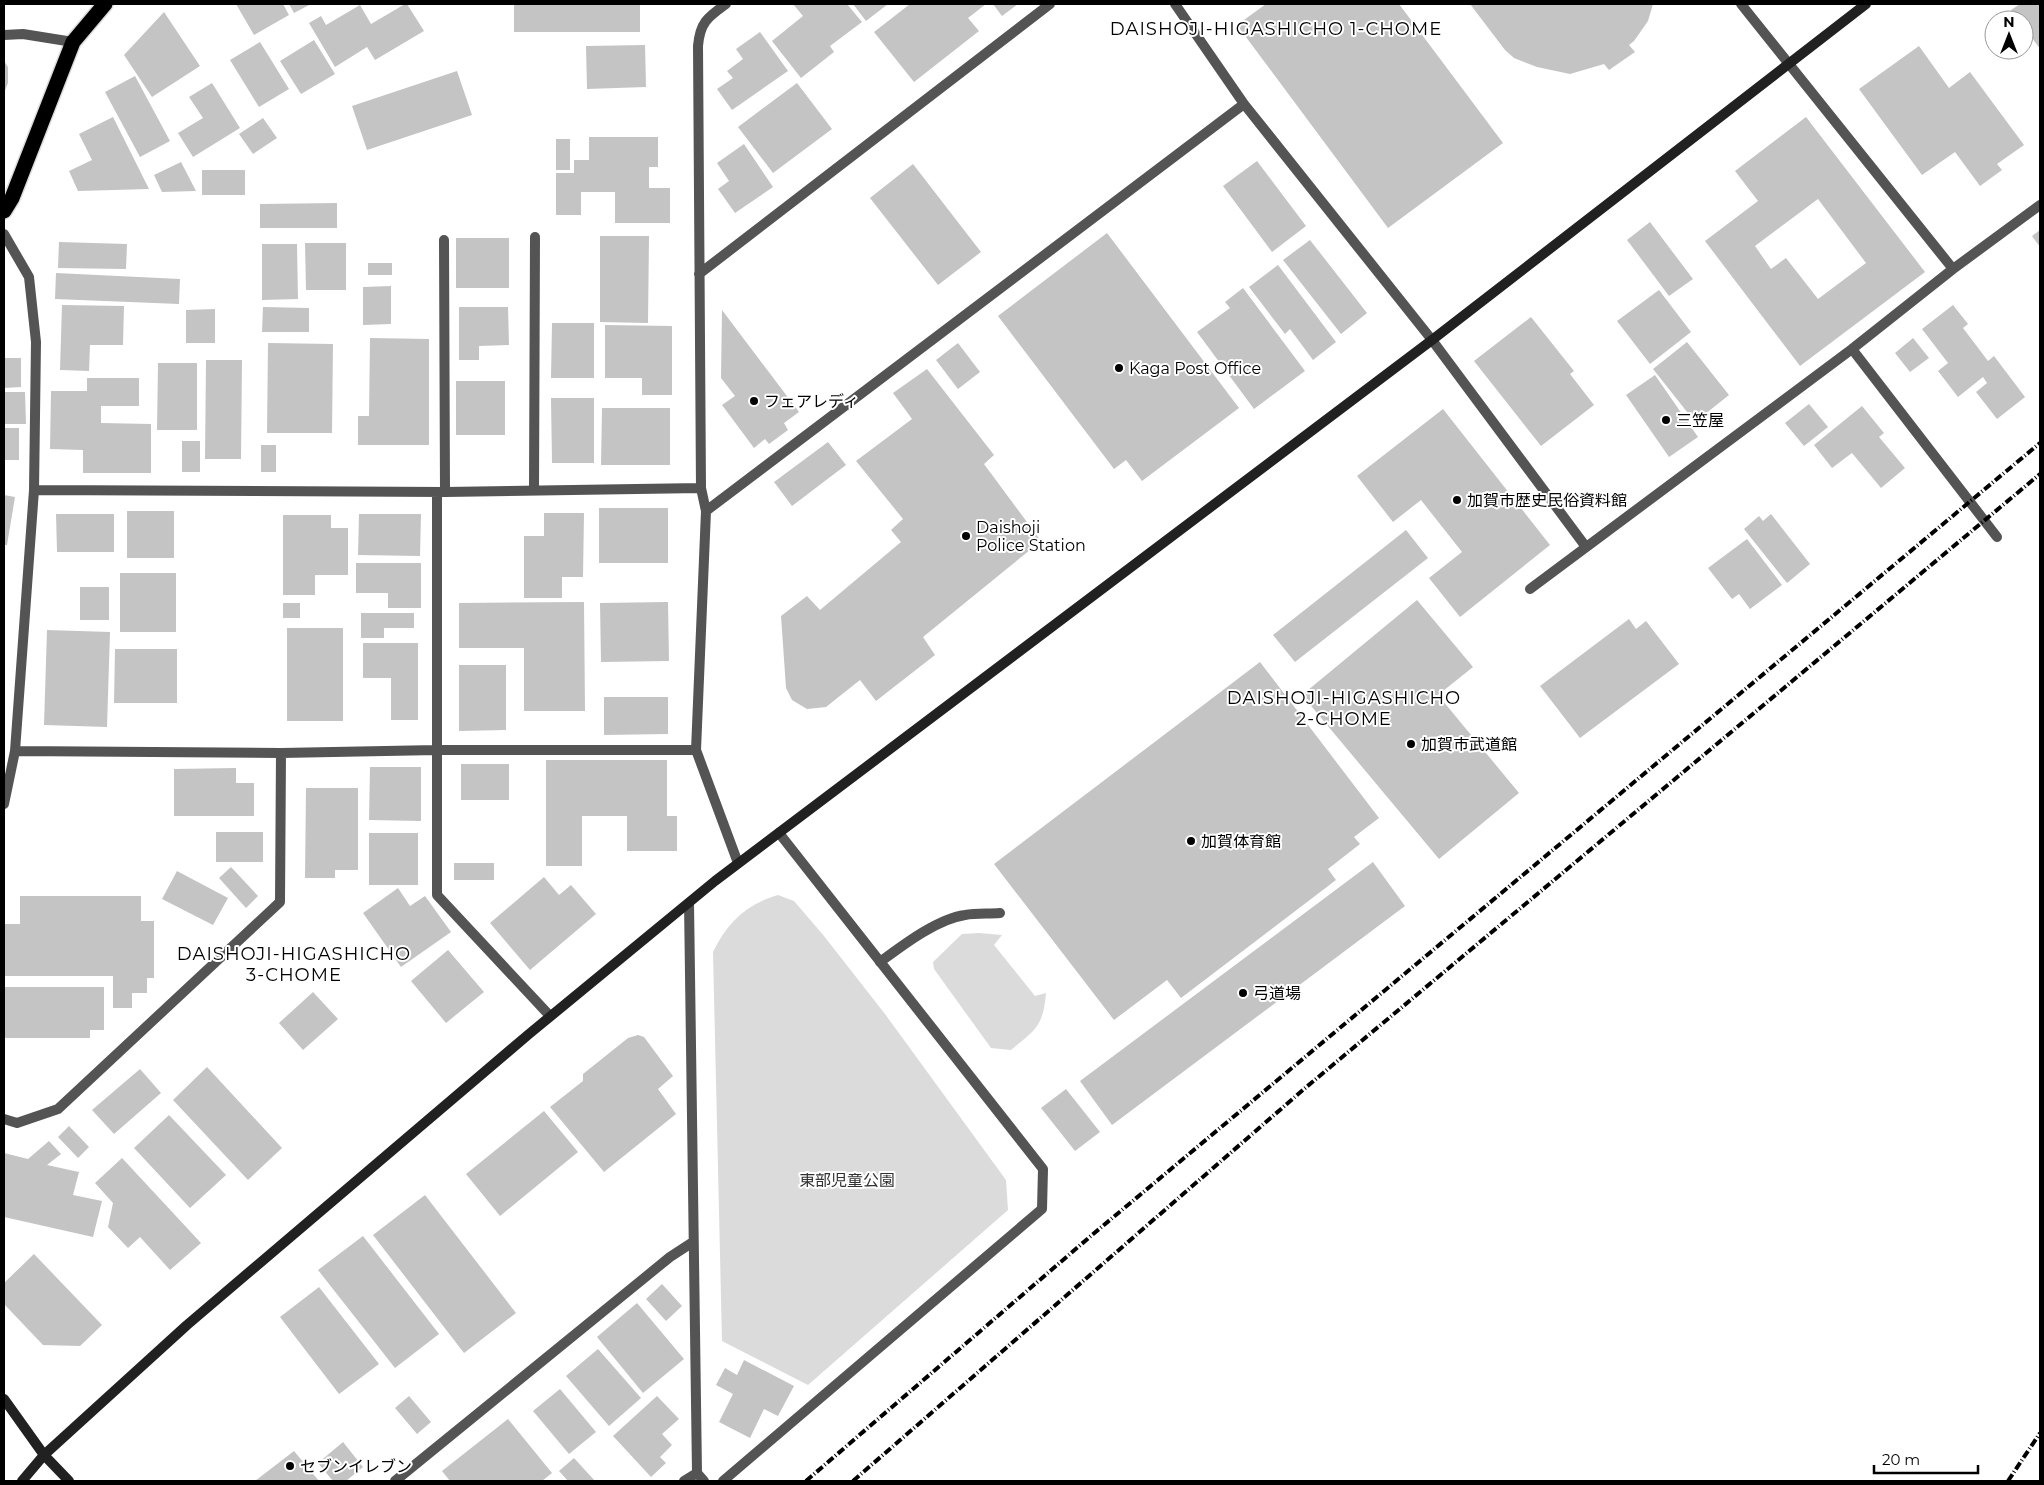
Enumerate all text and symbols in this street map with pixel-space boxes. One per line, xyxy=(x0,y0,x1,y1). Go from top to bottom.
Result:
north arrow xyxy=(1984,10,2034,60)
text: N xyxy=(2003,13,2015,31)
district label: DAISHOJI-HIGASHICHO 1-CHOME xyxy=(1110,18,1442,40)
place label: Kaga Post Office xyxy=(1129,359,1261,378)
marker: Kaga Post Office xyxy=(1113,362,1125,374)
place label: フェアレディ xyxy=(764,392,859,411)
marker: フェアレディ xyxy=(748,395,760,407)
place label: 三笠屋 xyxy=(1676,411,1724,430)
marker: 三笠屋 xyxy=(1660,414,1672,426)
place label: 加賀市歴史民俗資料館 xyxy=(1467,491,1627,510)
marker: 加賀市歴史民俗資料館 xyxy=(1451,494,1463,506)
place label: Daishoji Police Station xyxy=(976,518,1086,555)
marker: Daishoji Police Station xyxy=(960,530,972,542)
district label: DAISHOJI-HIGASHICHO 2-CHOME xyxy=(1227,687,1461,730)
place label: 加賀市武道館 xyxy=(1421,735,1517,754)
marker: 加賀市武道館 xyxy=(1405,738,1417,750)
place label: 加賀体育館 xyxy=(1201,832,1281,851)
marker: 加賀体育館 xyxy=(1185,835,1197,847)
district label: DAISHOJI-HIGASHICHO 3-CHOME xyxy=(177,943,411,986)
place label: 弓道場 xyxy=(1253,984,1301,1003)
marker: 弓道場 xyxy=(1237,987,1249,999)
park label: 東部児童公園 xyxy=(799,1171,895,1190)
scale bar xyxy=(1874,1442,1978,1474)
text: 20 m xyxy=(1882,1450,1920,1469)
place label: セブンイレブン xyxy=(300,1457,412,1476)
marker: セブンイレブン xyxy=(284,1460,296,1472)

